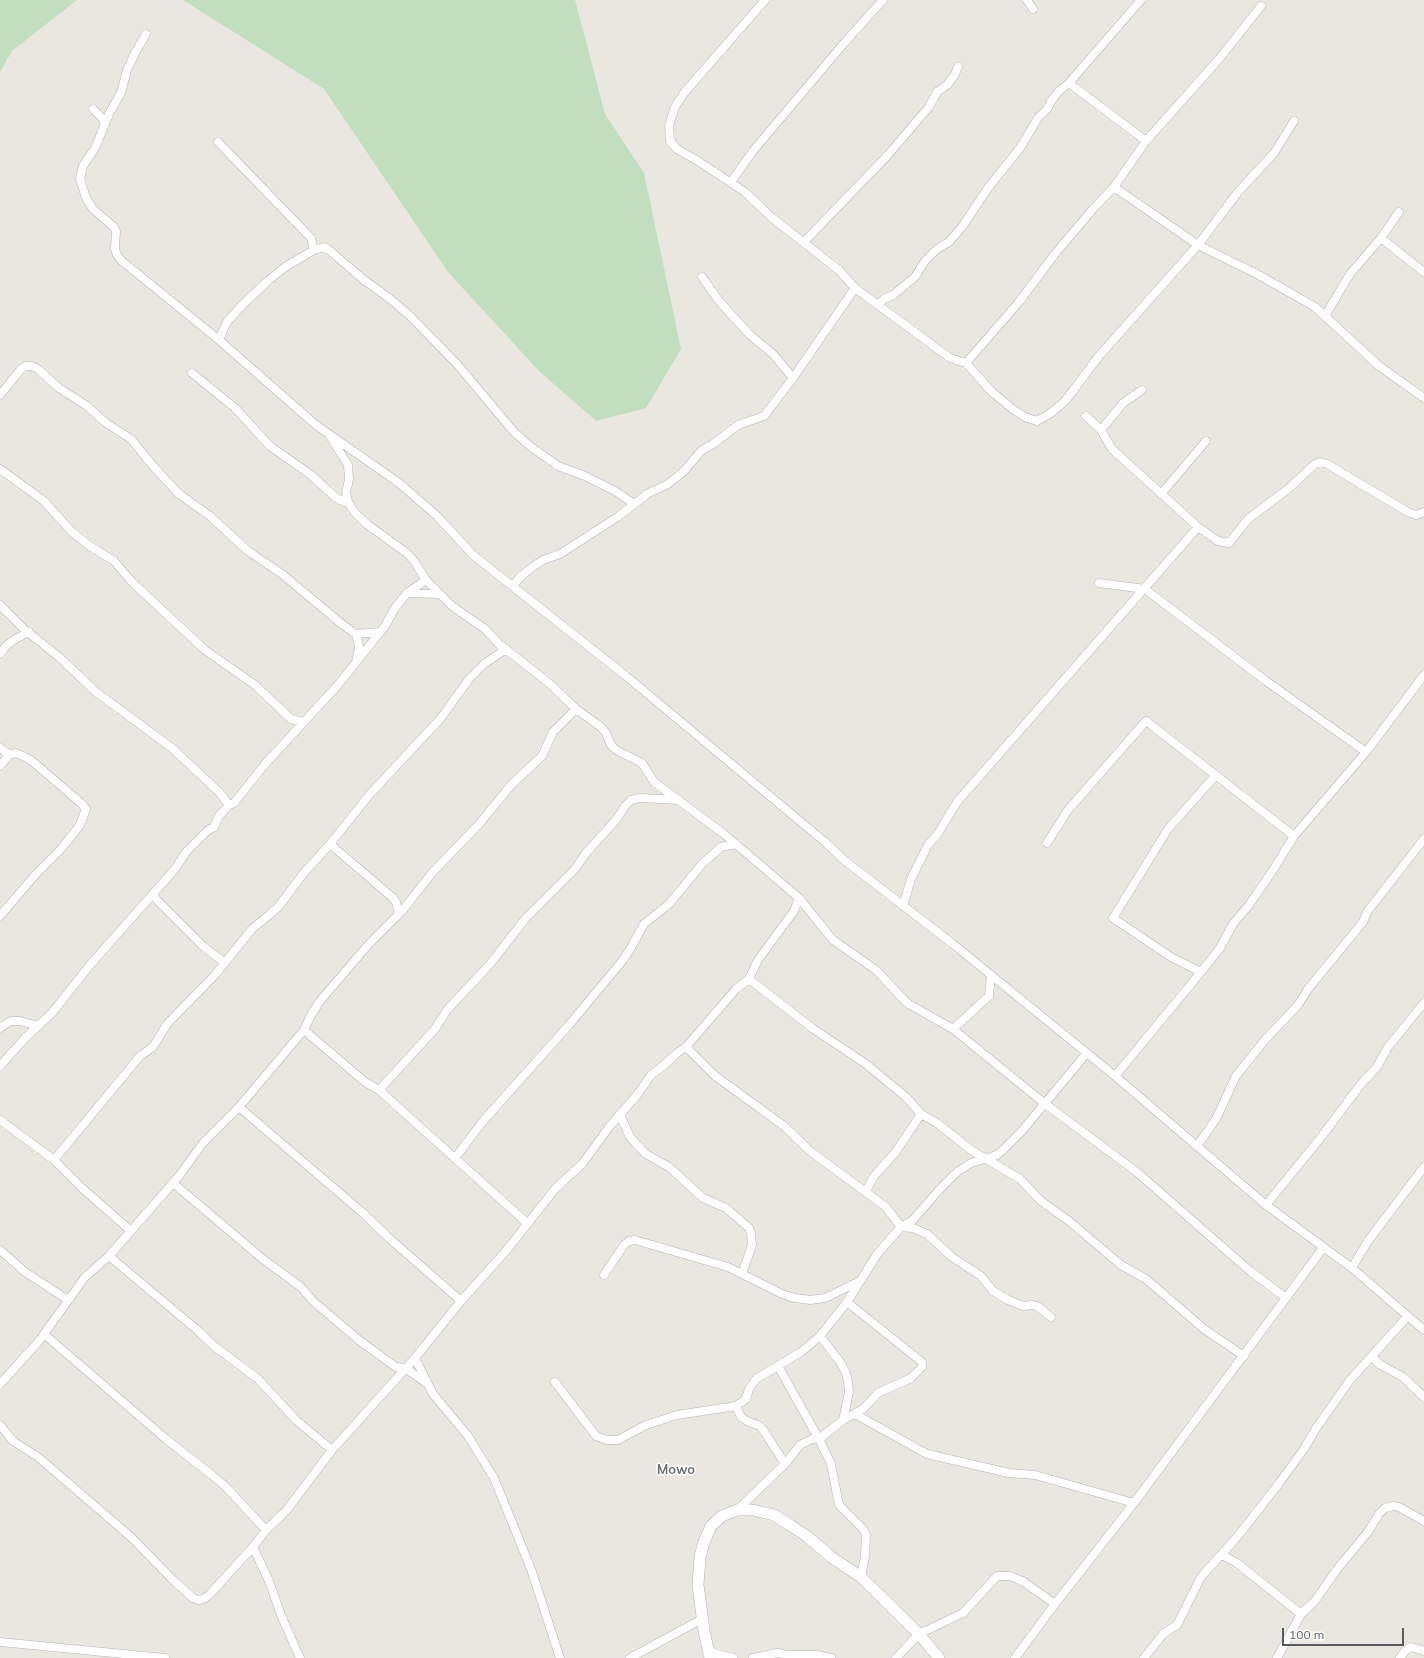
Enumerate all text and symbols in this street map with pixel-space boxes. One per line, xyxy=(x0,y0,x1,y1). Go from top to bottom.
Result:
district label: Mowo xyxy=(657,1462,695,1478)
scale bar xyxy=(1284,1620,1406,1646)
text: 100 m xyxy=(1289,1627,1324,1642)

